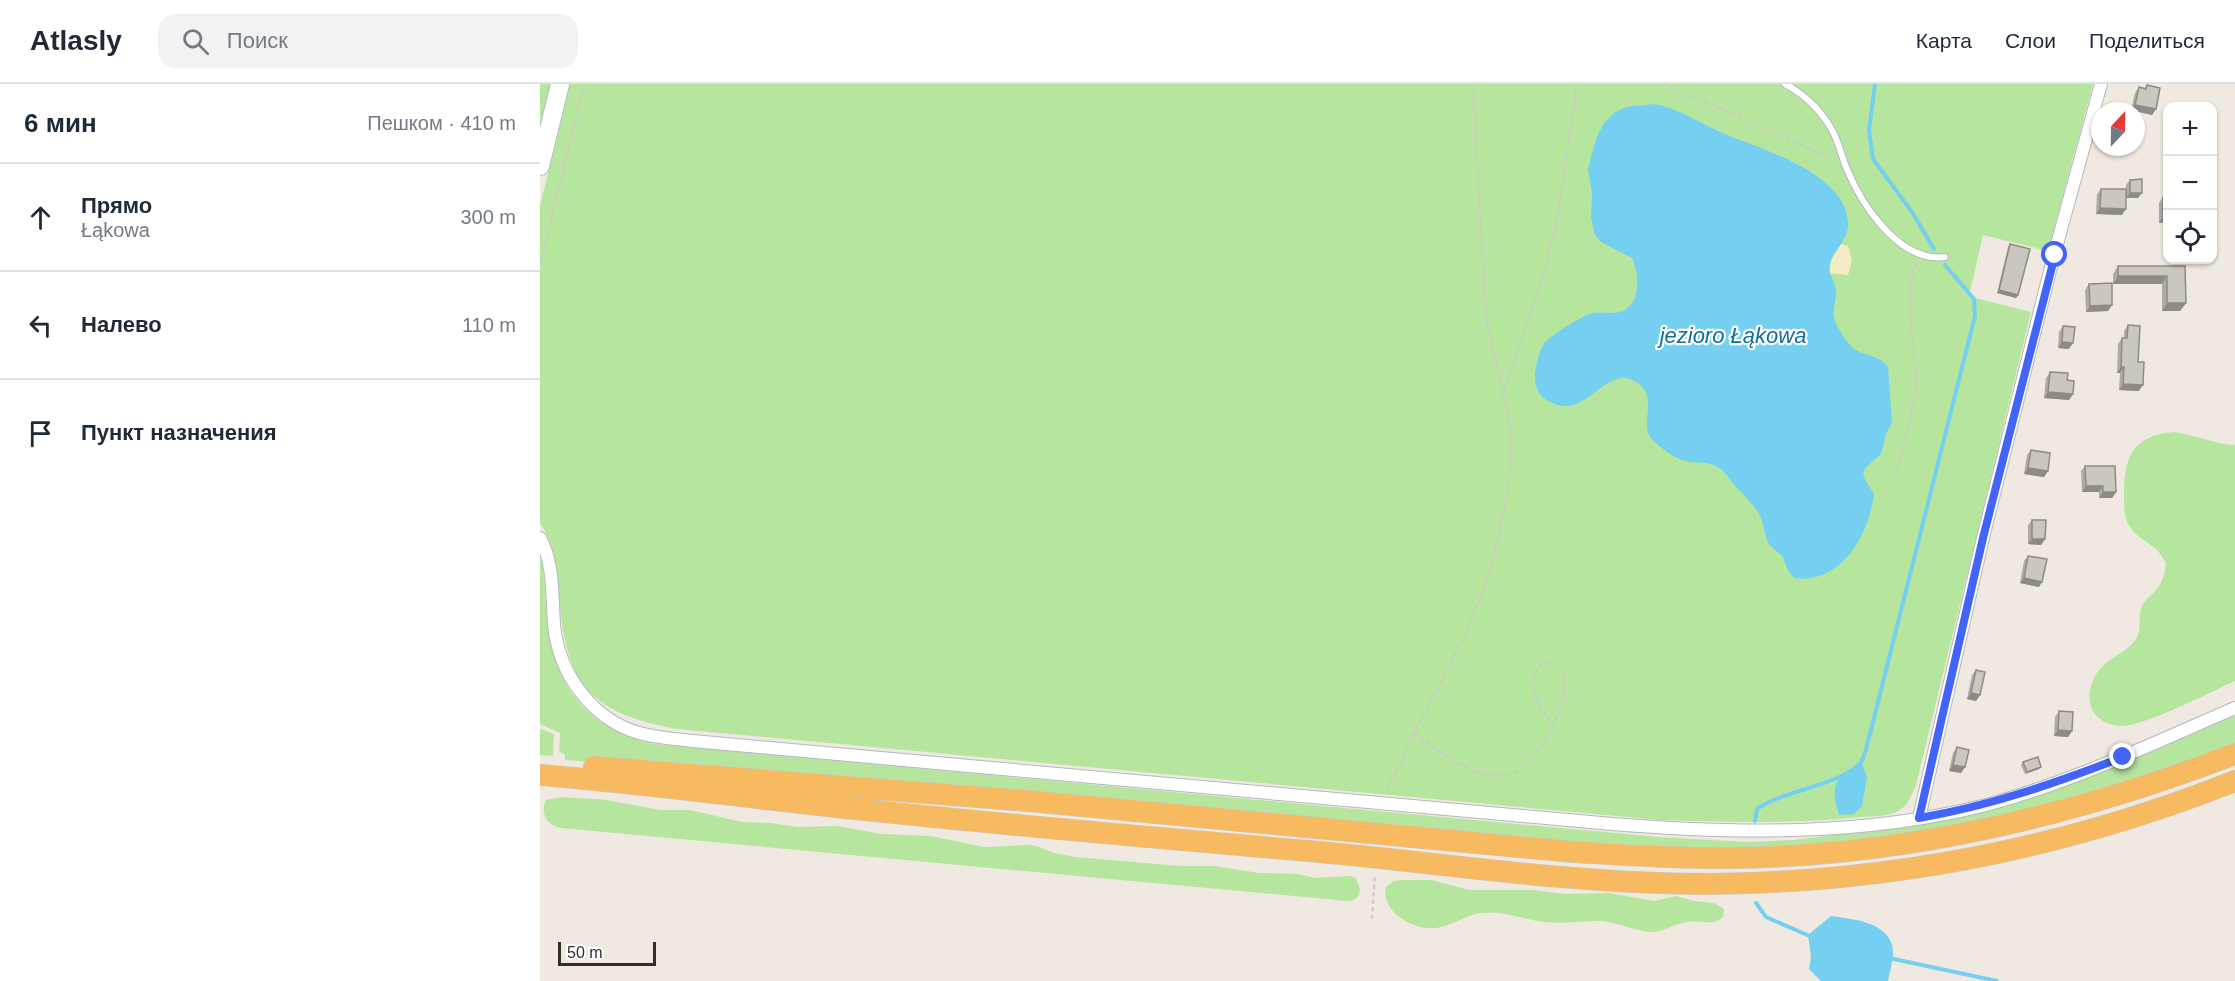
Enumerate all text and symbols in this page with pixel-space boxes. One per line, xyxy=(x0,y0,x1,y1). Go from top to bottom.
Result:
search box xyxy=(158,14,578,68)
text: Atlasly xyxy=(30,25,122,56)
icon: search xyxy=(179,25,212,58)
text: Поиск xyxy=(227,28,288,53)
text: Карта xyxy=(1916,29,1972,52)
text: Слои xyxy=(2005,29,2056,52)
text: Поделиться xyxy=(2089,29,2205,52)
north arrow xyxy=(2091,102,2145,156)
map controls xyxy=(2163,102,2217,264)
button: + xyxy=(2163,102,2217,156)
text: 6 мин xyxy=(24,108,97,138)
text: Пешком · 410 m xyxy=(367,112,516,134)
button: − xyxy=(2163,156,2217,210)
text: Прямо xyxy=(81,193,152,218)
icon: ahead xyxy=(24,201,57,234)
text: 300 m xyxy=(460,206,516,228)
button: locate xyxy=(2163,210,2217,264)
text: Łąkowa xyxy=(81,219,150,241)
route start xyxy=(2041,241,2067,267)
icon: left xyxy=(24,309,57,342)
text: Налево xyxy=(81,312,162,337)
text: 110 m xyxy=(462,314,516,336)
water label: jezioro Łąkowa xyxy=(1657,323,1806,348)
icon: arrive xyxy=(24,417,57,450)
text: Пункт назначения xyxy=(81,420,277,445)
route end xyxy=(2109,743,2135,769)
scale bar xyxy=(558,939,656,966)
text: 50 m xyxy=(567,944,603,961)

